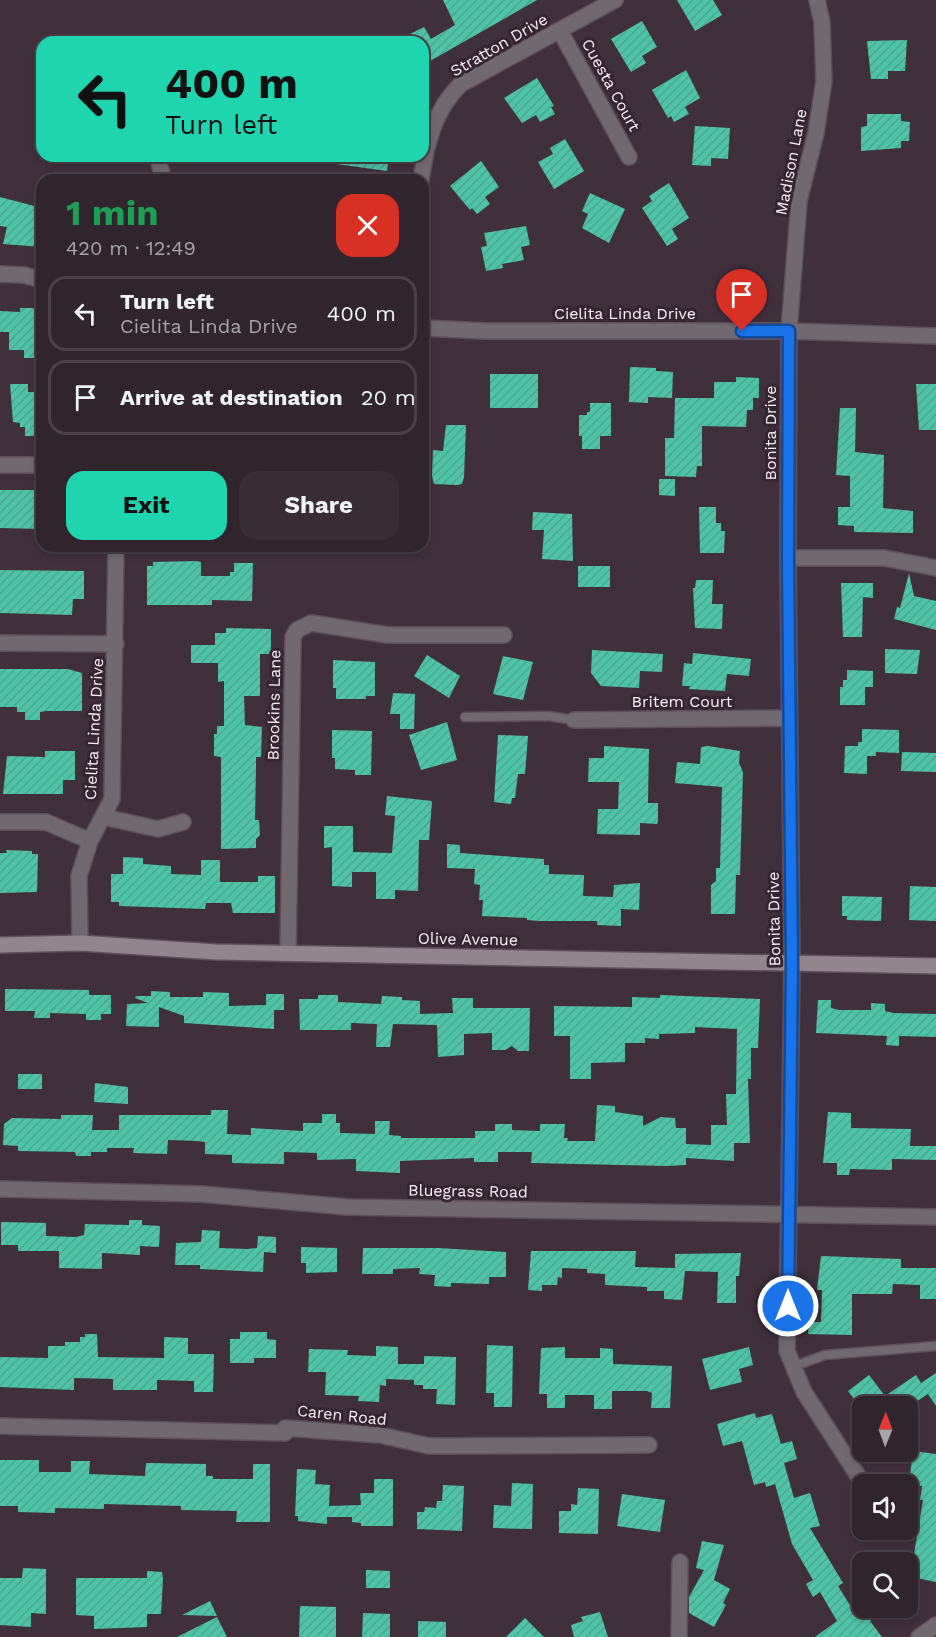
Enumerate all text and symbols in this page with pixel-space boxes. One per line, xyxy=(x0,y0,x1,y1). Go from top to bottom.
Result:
street label: Stratton Drive xyxy=(447,9,551,81)
street label: Cuesta Court xyxy=(578,36,644,135)
text: 400 m xyxy=(165,59,298,108)
icon: left xyxy=(66,60,144,138)
street label: Madison Lane xyxy=(771,107,811,217)
text: Turn left xyxy=(165,109,277,141)
text: 1 min xyxy=(66,192,158,234)
button: close xyxy=(336,194,399,257)
text: 420 m · 12:49 xyxy=(66,236,196,260)
pin xyxy=(716,269,767,331)
icon: arrive xyxy=(725,278,758,311)
text: Turn left xyxy=(120,289,214,314)
icon: left xyxy=(69,297,102,330)
text: 400 m xyxy=(327,301,396,326)
street label: Cielita Linda Drive xyxy=(554,304,696,323)
text: Cielita Linda Drive xyxy=(120,314,298,338)
icon: arrive xyxy=(69,381,102,414)
text: Arrive at destination xyxy=(120,385,343,410)
text: 20 m xyxy=(361,385,416,410)
street label: Bonita Drive xyxy=(761,386,780,480)
button: Exit xyxy=(66,471,227,540)
button: Share xyxy=(239,471,399,540)
street label: Brookins Lane xyxy=(264,649,284,761)
street label: Cielita Linda Drive xyxy=(81,658,107,800)
street label: Britem Court xyxy=(631,692,733,711)
street label: Bonita Drive xyxy=(764,871,784,967)
street label: Olive Avenue xyxy=(418,929,518,949)
street label: Bluegrass Road xyxy=(408,1180,528,1202)
position arrow xyxy=(756,1274,820,1338)
north arrow xyxy=(852,1396,918,1462)
map controls xyxy=(852,1396,918,1618)
street label: Caren Road xyxy=(296,1401,388,1429)
button: sound xyxy=(852,1474,918,1540)
button: search xyxy=(852,1552,918,1618)

